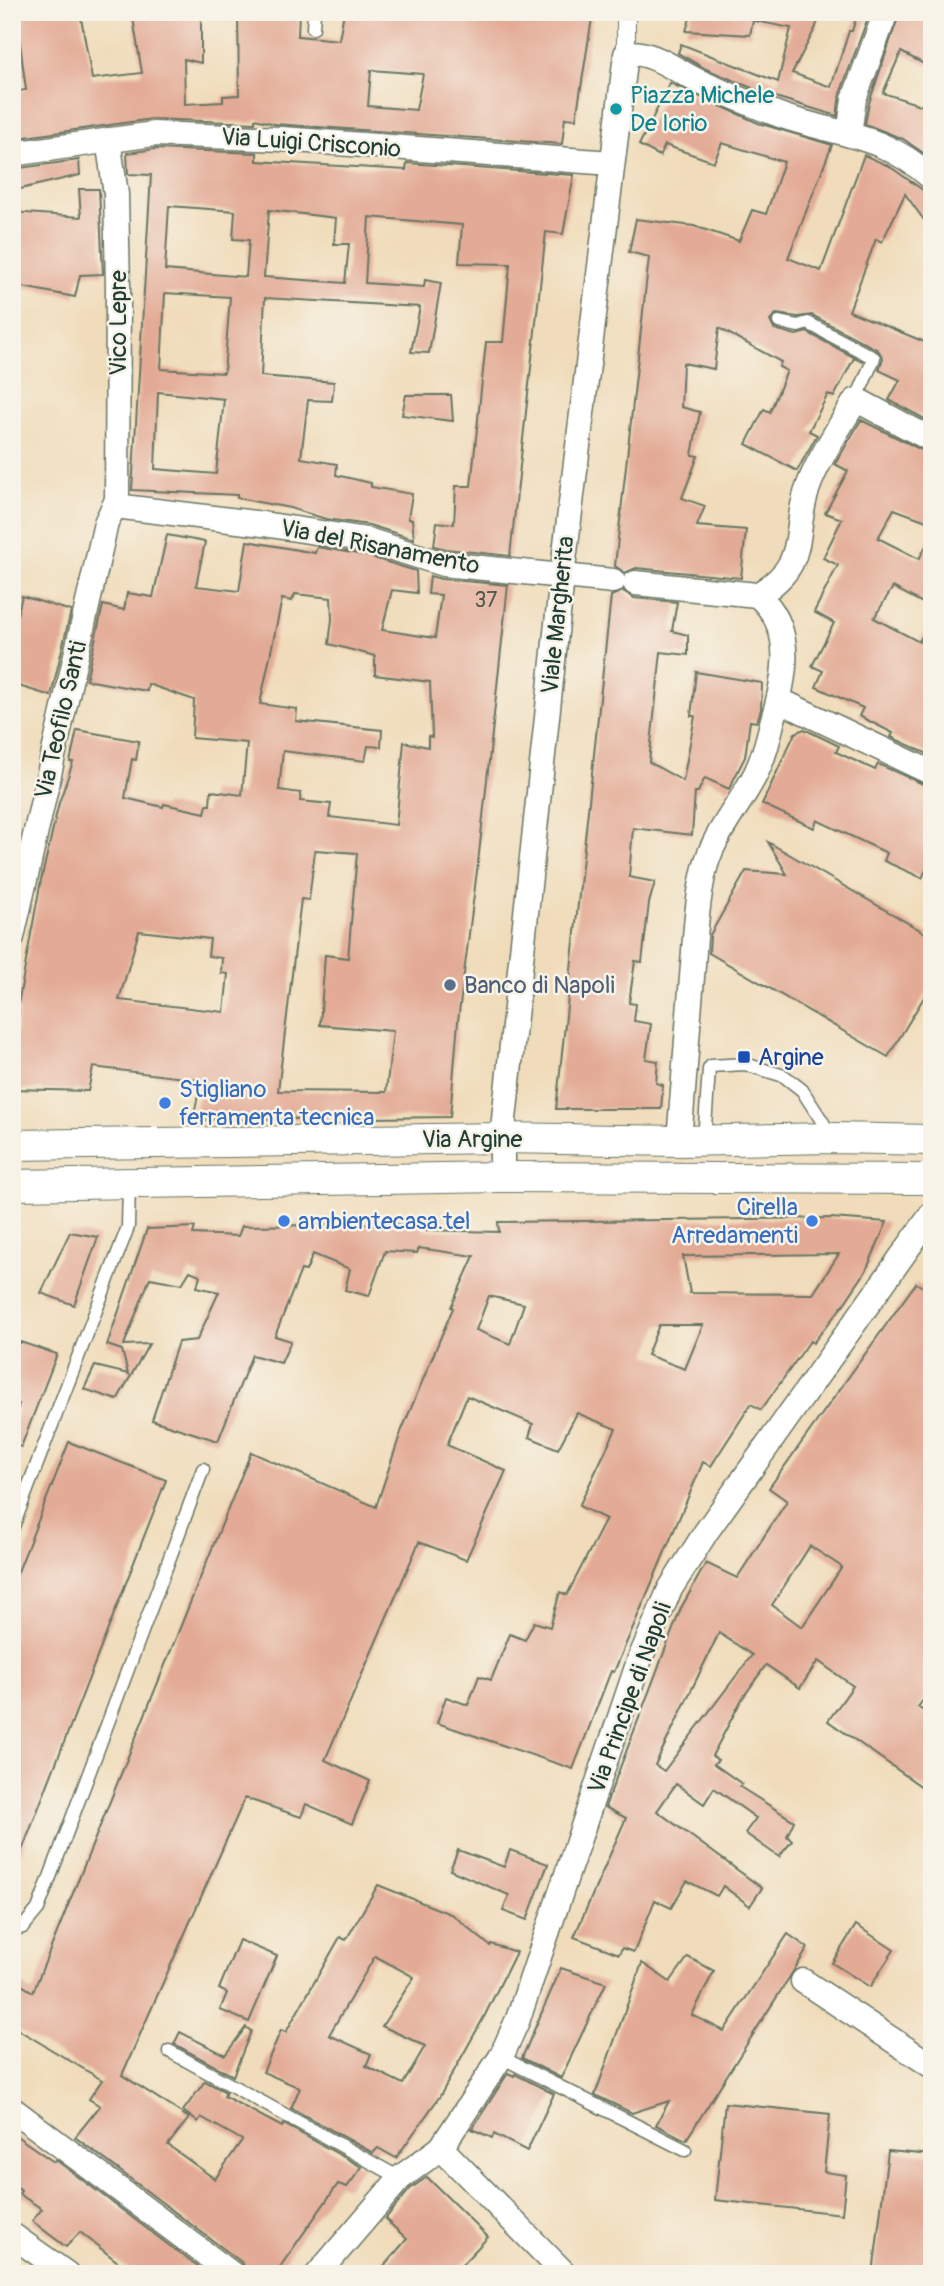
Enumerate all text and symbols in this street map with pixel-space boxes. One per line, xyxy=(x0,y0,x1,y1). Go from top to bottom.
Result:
place label: Piazza Michele De Iorio xyxy=(630,81,775,138)
marker: Piazza Michele De Iorio xyxy=(608,101,624,117)
street label: Via Luigi Crisconio xyxy=(220,122,402,164)
street label: Vico Lepre xyxy=(104,270,133,376)
street label: Via del Risanamento xyxy=(278,513,482,581)
street label: Viale Margherita xyxy=(535,535,581,695)
house number: 37 xyxy=(475,587,497,614)
street label: Via Teofilo Santi xyxy=(29,638,93,802)
place label: Banco di Napoli xyxy=(464,971,615,1000)
marker: Banco di Napoli xyxy=(442,977,458,993)
place label: Argine xyxy=(758,1043,824,1072)
marker: Argine xyxy=(736,1049,752,1065)
place label: Stigliano ferramenta tecnica xyxy=(179,1075,374,1132)
marker: Stigliano ferramenta tecnica xyxy=(157,1095,173,1111)
street label: Via Argine xyxy=(422,1125,523,1154)
place label: Cirella Arredamenti xyxy=(671,1193,798,1250)
place label: ambientecasa.tel xyxy=(298,1207,470,1236)
marker: ambientecasa.tel xyxy=(276,1213,292,1229)
marker: Cirella Arredamenti xyxy=(804,1213,820,1229)
street label: Via Principe di Napoli xyxy=(582,1598,678,1798)

